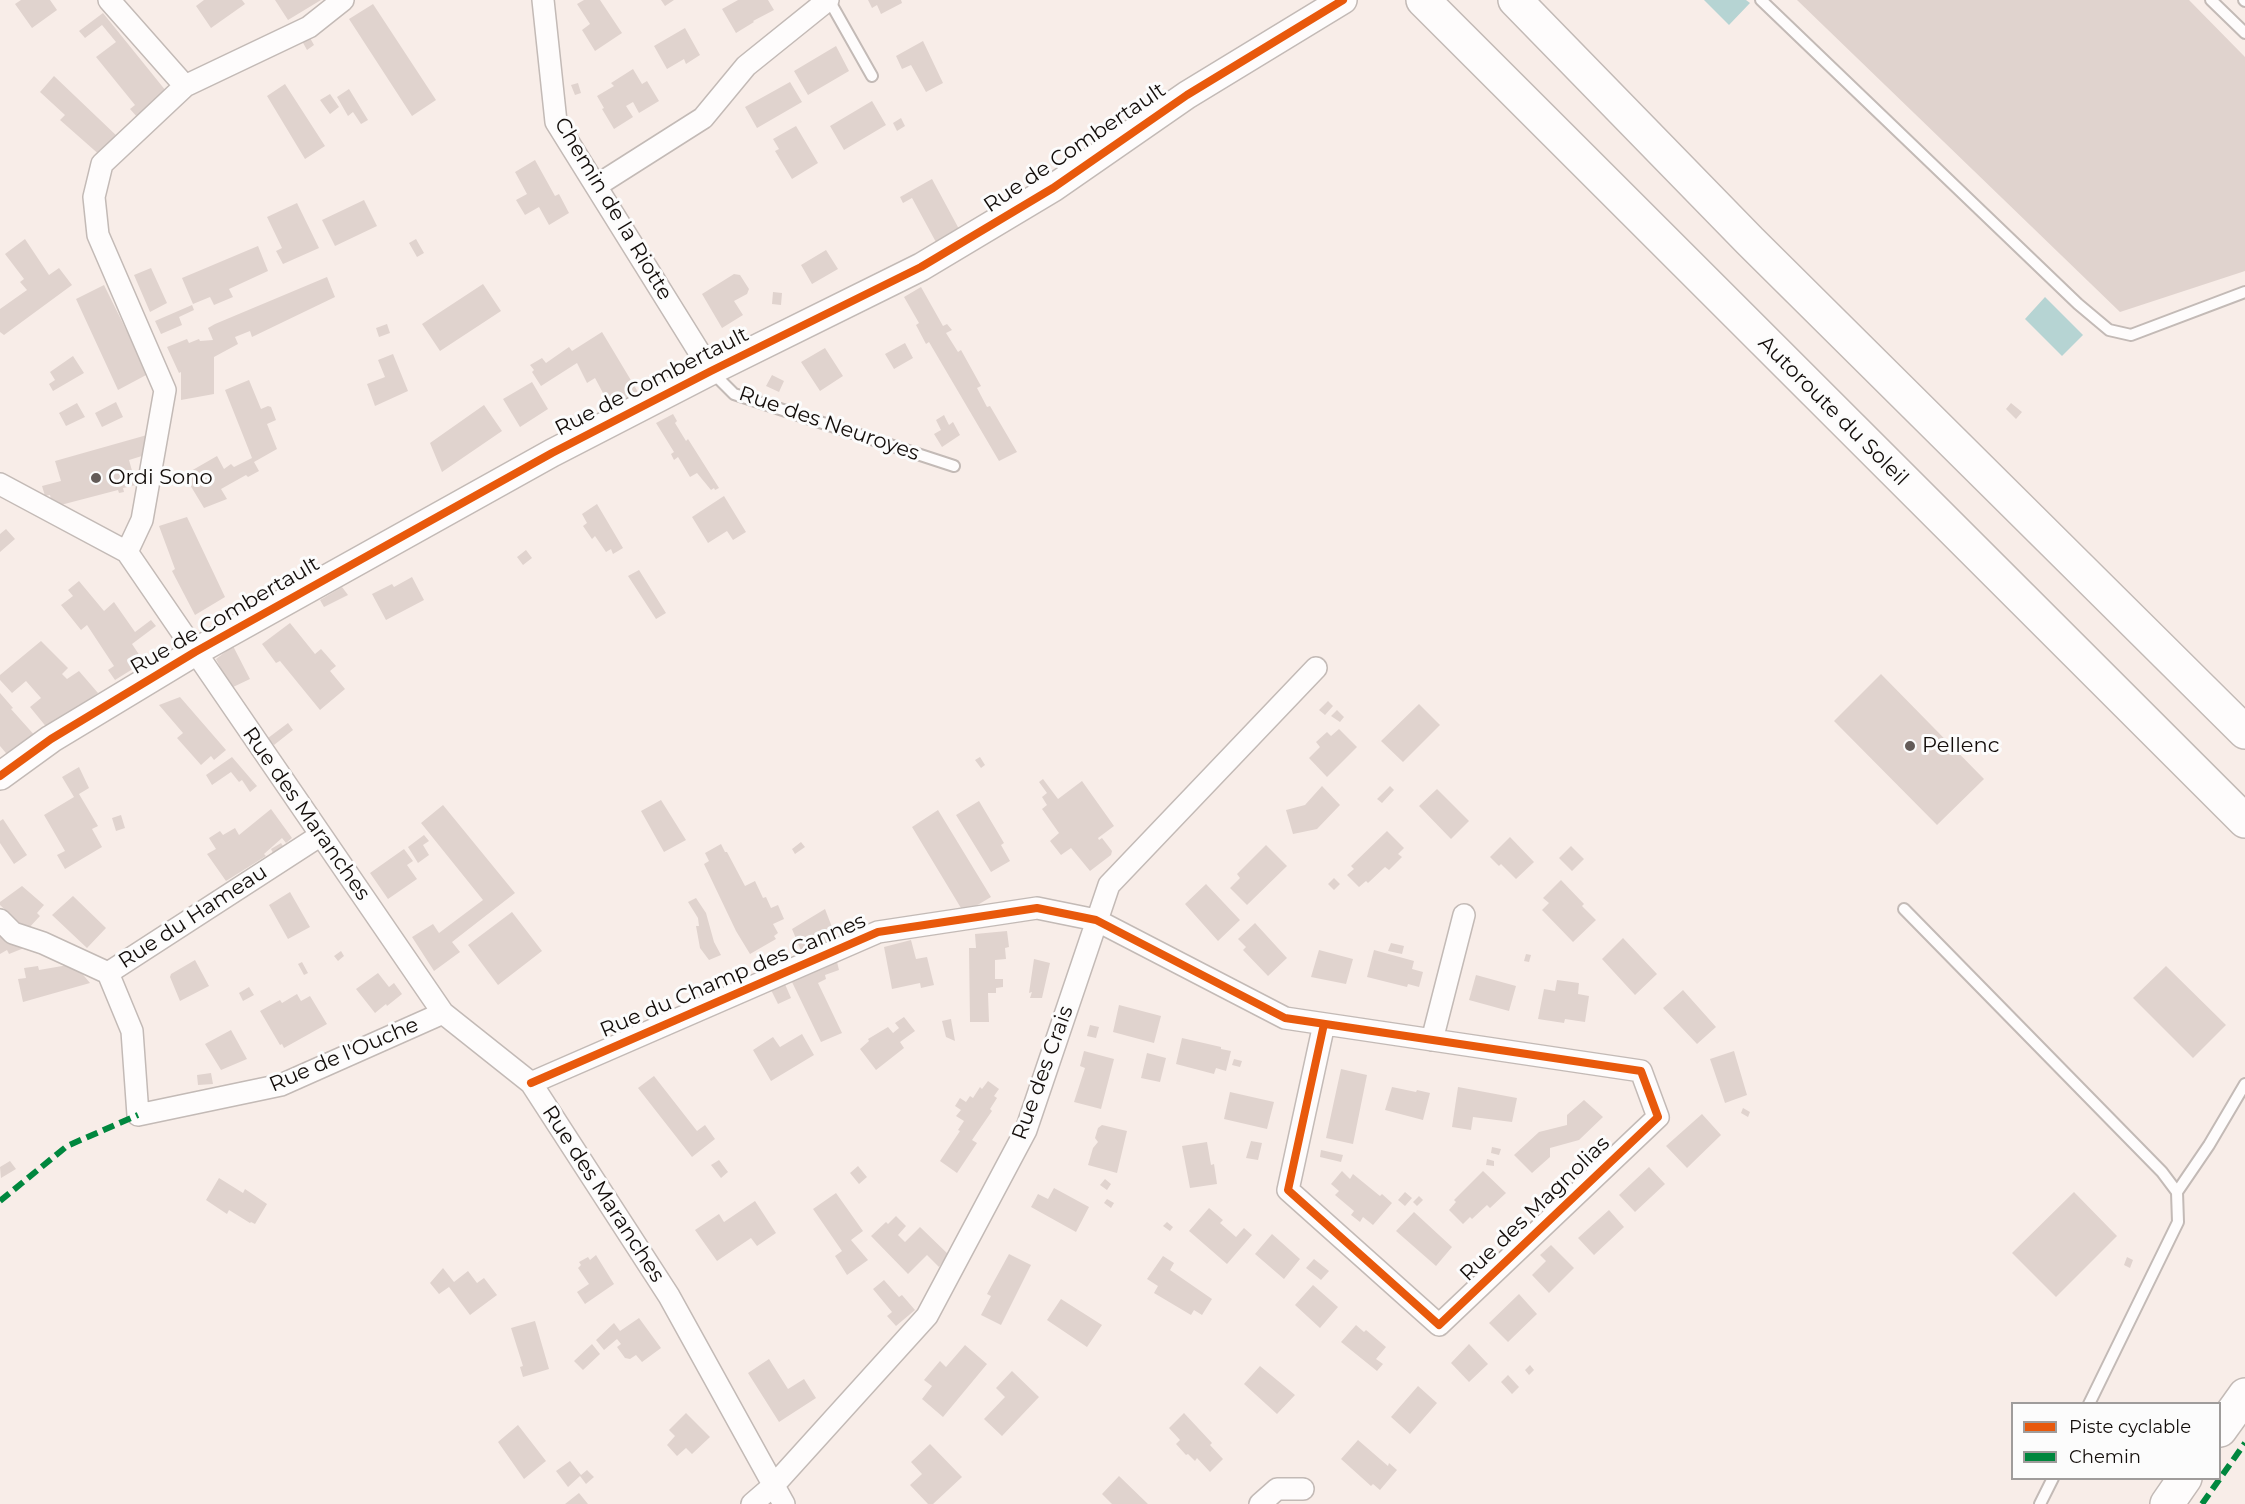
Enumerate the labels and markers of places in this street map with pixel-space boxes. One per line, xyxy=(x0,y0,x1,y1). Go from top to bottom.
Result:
place label: Ordi Sono xyxy=(108,465,213,491)
marker: Ordi Sono xyxy=(89,471,103,485)
place label: Pellenc xyxy=(1922,733,1999,759)
marker: Pellenc xyxy=(1903,739,1917,753)

